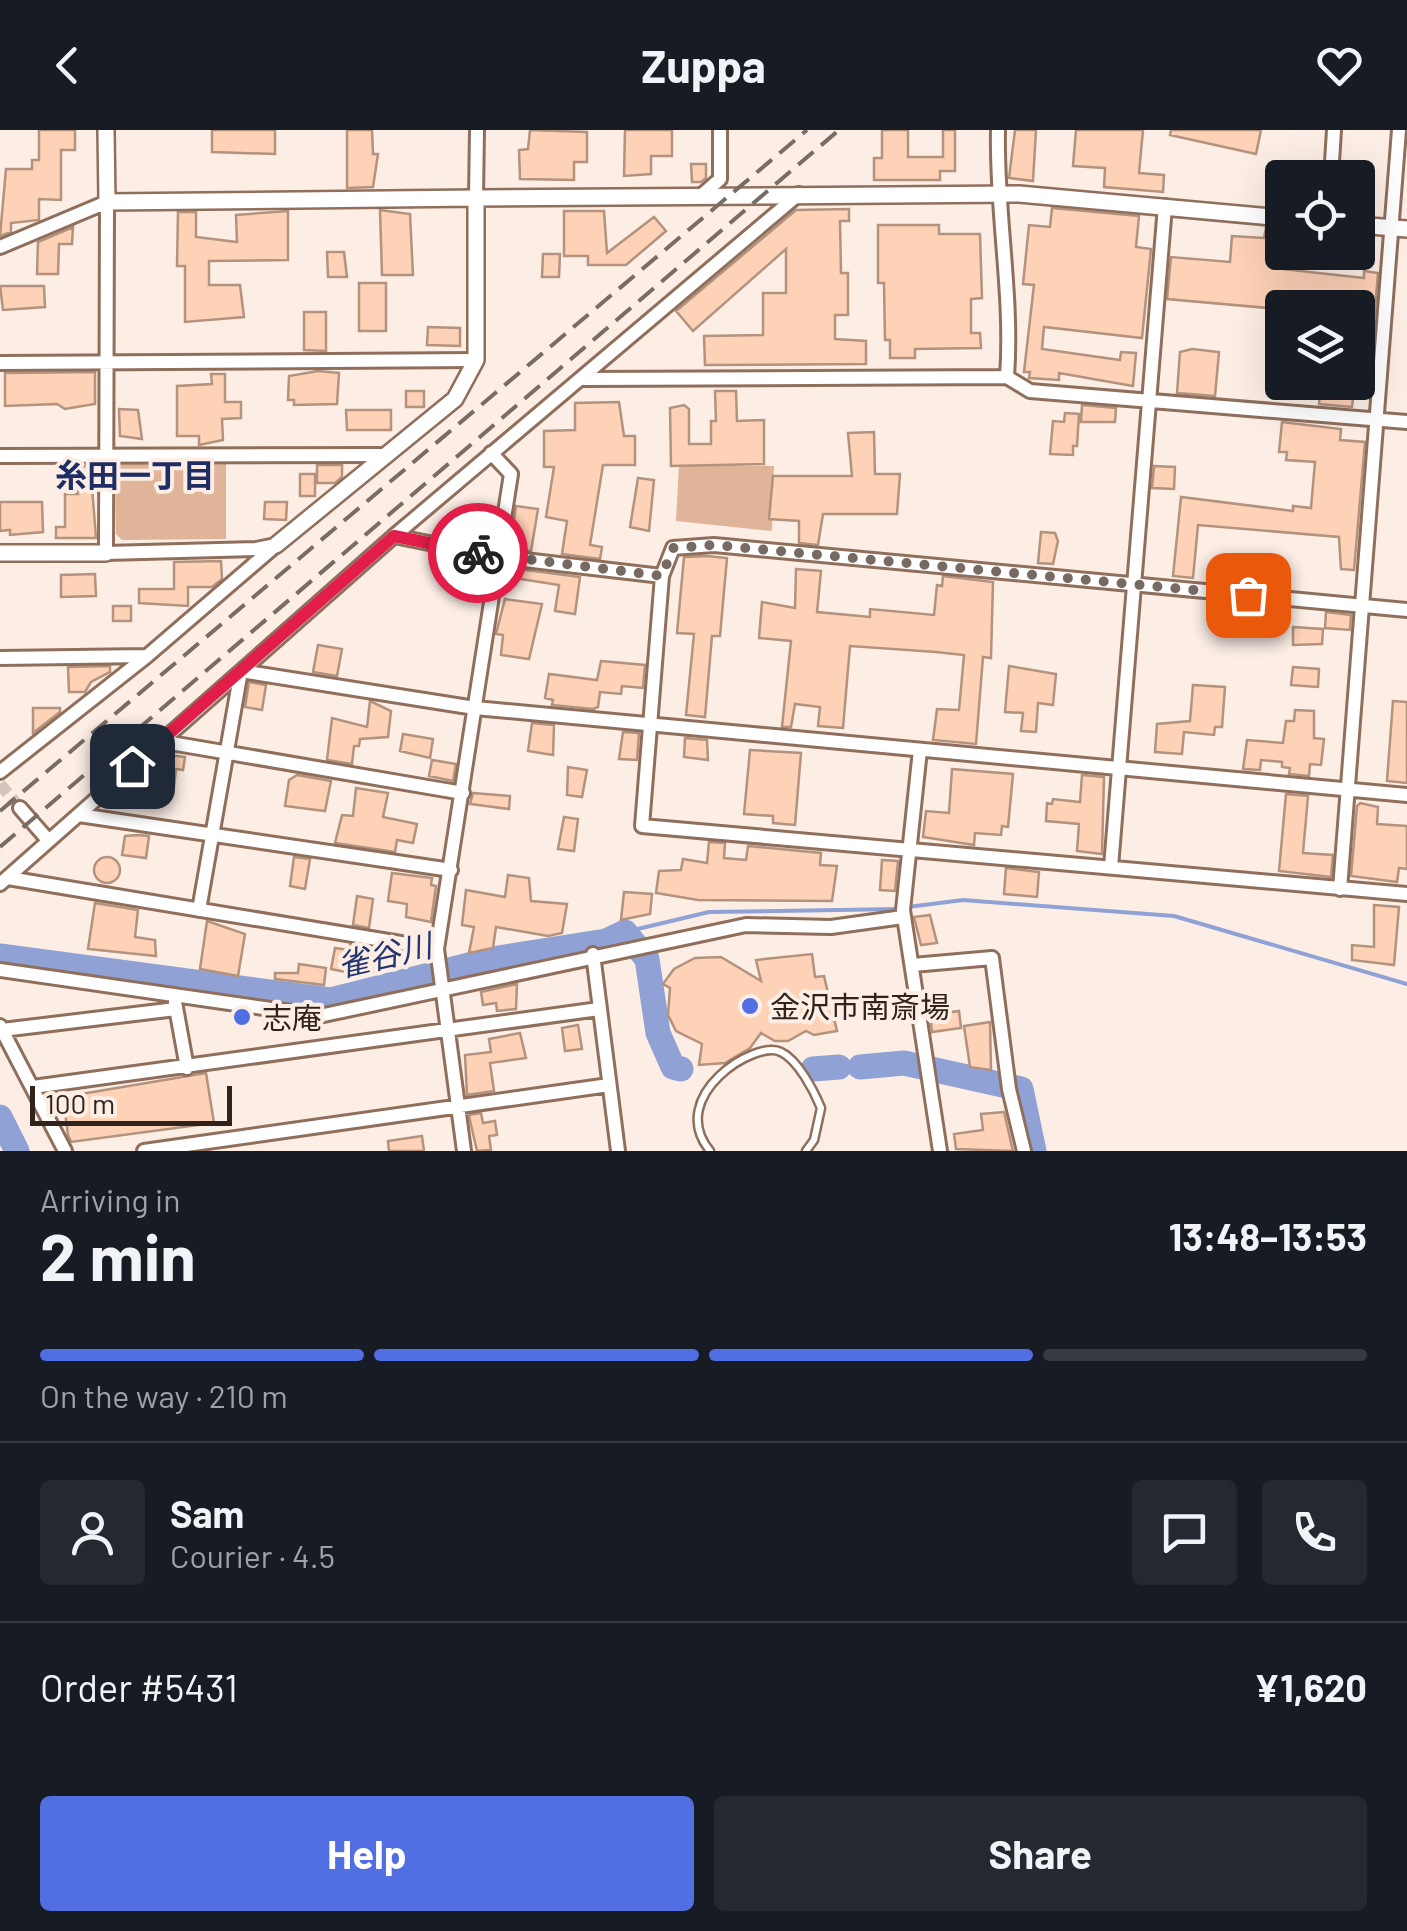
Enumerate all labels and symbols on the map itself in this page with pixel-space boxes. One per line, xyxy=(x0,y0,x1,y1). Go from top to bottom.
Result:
district label: 糸田一丁目 xyxy=(55,455,215,493)
courier xyxy=(428,503,528,603)
pin xyxy=(1206,553,1291,638)
pin xyxy=(90,724,175,809)
water label: 雀谷川 xyxy=(333,924,438,983)
place label: 金沢市南斎場 xyxy=(770,988,950,1024)
marker: 金沢市南斎場 xyxy=(739,995,761,1017)
place label: 志庵 xyxy=(262,999,322,1035)
marker: 志庵 xyxy=(231,1006,253,1028)
scale bar xyxy=(30,1081,232,1126)

